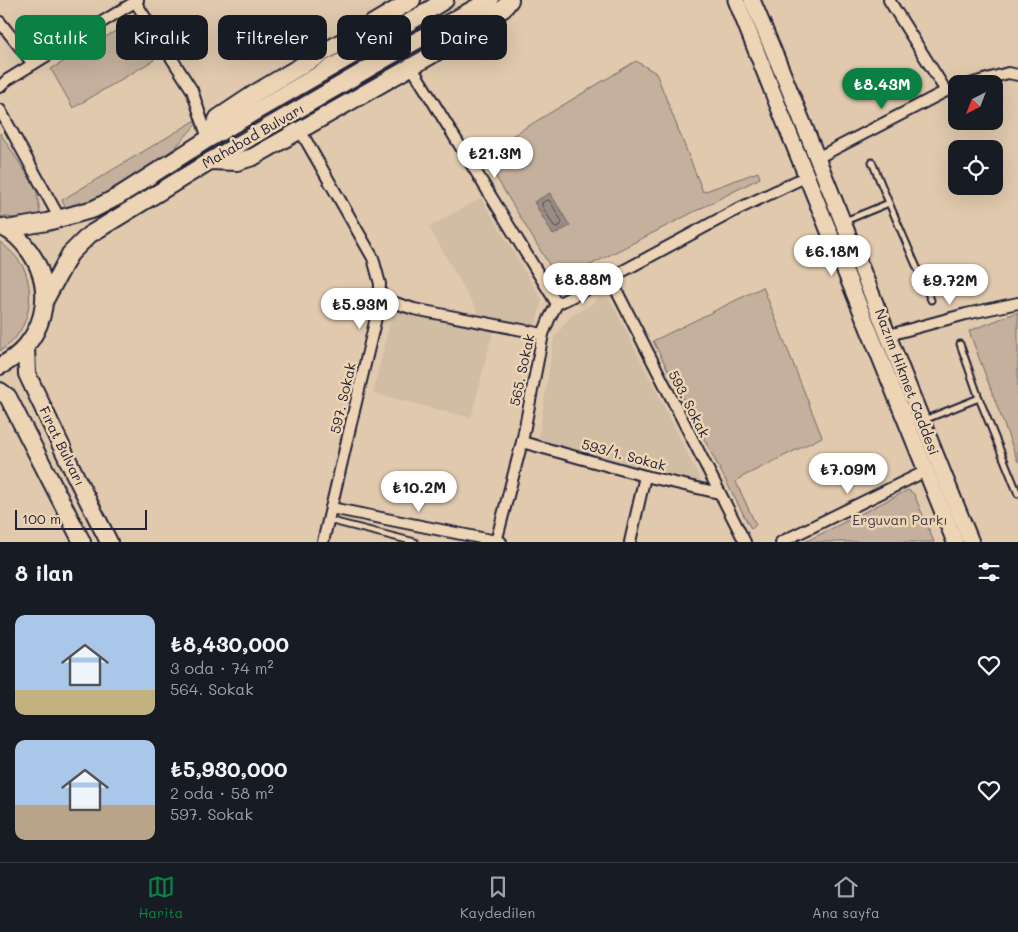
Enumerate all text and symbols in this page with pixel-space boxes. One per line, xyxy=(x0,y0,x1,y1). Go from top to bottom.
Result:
chip: Satılık xyxy=(15,15,106,60)
chip: Kiralık xyxy=(116,15,208,60)
chip: Filtreler xyxy=(218,15,327,60)
chip: Yeni xyxy=(337,15,411,60)
chip: Daire xyxy=(421,15,507,60)
pin: ₺8.43M xyxy=(841,68,923,110)
text: ₺8.43M xyxy=(853,73,911,94)
north arrow xyxy=(948,75,1002,130)
map controls xyxy=(948,75,1003,195)
street label: Mahabad Bulvarı xyxy=(198,99,307,173)
pin: ₺21.3M xyxy=(454,136,536,179)
button: locate xyxy=(948,140,1003,195)
text: ₺21.3M xyxy=(468,142,522,163)
pin: ₺6.18M xyxy=(791,234,873,277)
text: ₺6.18M xyxy=(805,240,859,261)
pin: ₺8.88M xyxy=(542,262,624,305)
pin: ₺9.72M xyxy=(909,264,991,306)
text: ₺8.88M xyxy=(554,268,612,289)
text: ₺9.72M xyxy=(922,269,978,290)
pin: ₺5.93M xyxy=(319,288,401,330)
text: ₺5.93M xyxy=(332,293,388,314)
street label: Nazım Hikmet Caddesi xyxy=(871,306,944,458)
street label: 565. Sokak xyxy=(505,332,538,408)
street label: 597. Sokak xyxy=(325,360,360,435)
street label: 593. Sokak xyxy=(664,367,714,441)
street label: Fırat Bulvarı xyxy=(35,403,90,489)
street label: 593/1. Sokak xyxy=(580,434,668,475)
pin: ₺7.09M xyxy=(807,452,889,495)
text: ₺7.09M xyxy=(820,458,876,479)
pin: ₺10.2M xyxy=(378,470,460,513)
text: ₺10.2M xyxy=(392,476,446,497)
scale bar xyxy=(15,507,148,530)
text: 100 m xyxy=(22,509,61,528)
park label: Erguvan Parkı xyxy=(852,510,948,529)
icon: filters xyxy=(975,558,1003,586)
text: 8 ilan xyxy=(15,559,73,586)
text: ₺8,430,000 xyxy=(170,630,289,657)
icon: home xyxy=(55,635,115,695)
icon: heart xyxy=(975,651,1003,679)
text: 3 oda · 74 m² xyxy=(170,657,274,678)
text: 564. Sokak xyxy=(170,678,254,699)
text: ₺5,930,000 xyxy=(170,755,288,782)
icon: home xyxy=(55,760,115,820)
icon: heart xyxy=(975,776,1003,804)
text: 2 oda · 58 m² xyxy=(170,782,274,803)
text: 597. Sokak xyxy=(170,803,253,824)
tab: Harita xyxy=(138,873,183,922)
tab: Kaydedilen xyxy=(460,873,535,922)
tab: Ana sayfa xyxy=(812,873,880,922)

